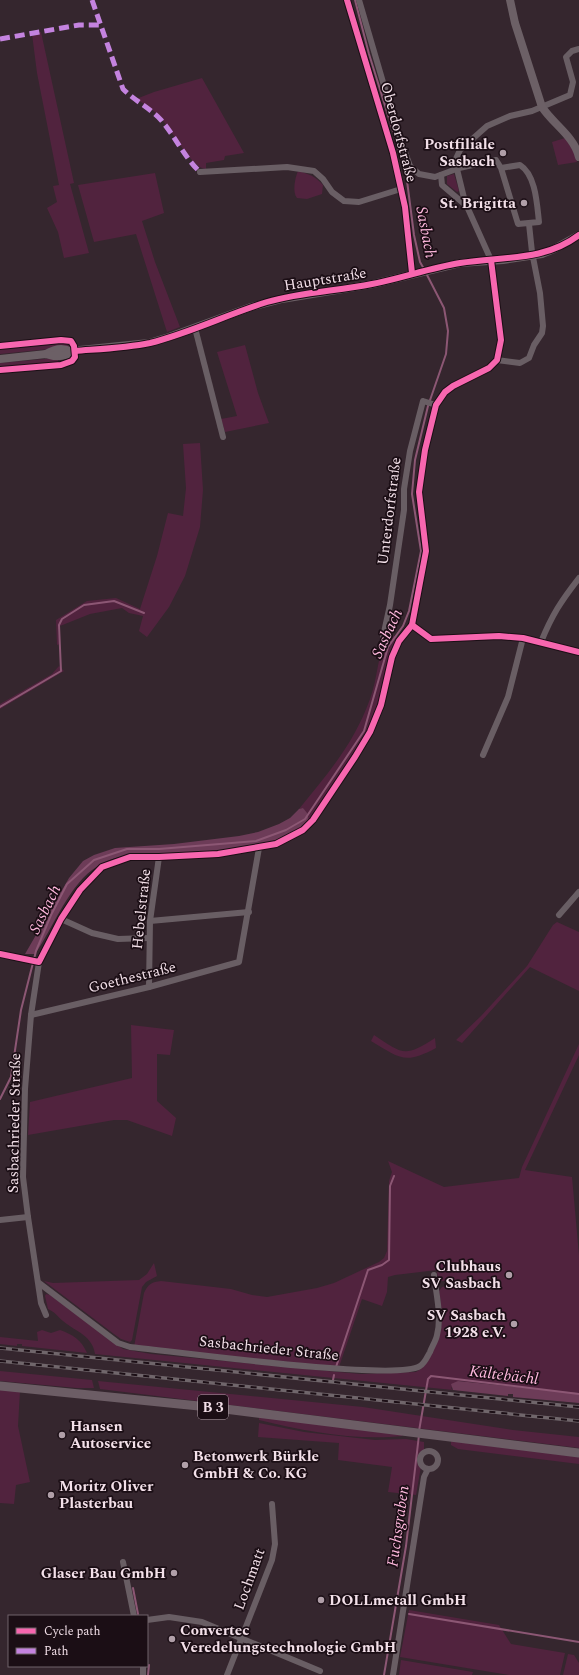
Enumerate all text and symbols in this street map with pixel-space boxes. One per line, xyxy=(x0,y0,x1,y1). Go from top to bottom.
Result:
street label: Oberdorfstraße xyxy=(374,79,423,185)
place label: Postfiliale Sasbach xyxy=(424,133,495,173)
marker: Postfiliale Sasbach xyxy=(498,148,508,158)
place label: St. Brigitta xyxy=(440,192,516,215)
marker: St. Brigitta xyxy=(519,198,529,208)
water label: Sasbach xyxy=(409,204,443,260)
street label: Hauptstraße xyxy=(282,262,368,297)
street label: Unterdorfstraße xyxy=(371,456,408,566)
water label: Sasbach xyxy=(365,605,409,662)
street label: Hebelstraße xyxy=(126,868,157,951)
water label: Sasbach xyxy=(23,881,67,938)
street label: Goethestraße xyxy=(86,955,178,1000)
street label: Sasbachrieder Straße xyxy=(2,1053,27,1193)
place label: Clubhaus SV Sasbach xyxy=(422,1255,501,1295)
marker: Clubhaus SV Sasbach xyxy=(504,1270,514,1280)
place label: SV Sasbach 1928 e.V. xyxy=(427,1304,506,1344)
marker: SV Sasbach 1928 e.V. xyxy=(509,1319,519,1329)
street label: Sasbachrieder Straße xyxy=(198,1330,340,1367)
water label: Kältebächl xyxy=(468,1359,540,1391)
road number: B 3 xyxy=(198,1395,228,1419)
place label: Hansen Autoservice xyxy=(70,1415,151,1455)
marker: Hansen Autoservice xyxy=(57,1430,67,1440)
place label: Betonwerk Bürkle GmbH & Co. KG xyxy=(193,1445,319,1485)
marker: Betonwerk Bürkle GmbH & Co. KG xyxy=(180,1460,190,1470)
place label: Moritz Oliver Plasterbau xyxy=(59,1475,154,1515)
water label: Fuchsgraben xyxy=(380,1483,416,1568)
marker: Moritz Oliver Plasterbau xyxy=(46,1490,56,1500)
street label: Lochmatt xyxy=(228,1545,271,1613)
place label: Glaser Bau GmbH xyxy=(41,1562,166,1585)
marker: Glaser Bau GmbH xyxy=(169,1568,179,1578)
place label: DOLLmetall GmbH xyxy=(329,1589,467,1612)
marker: DOLLmetall GmbH xyxy=(316,1595,326,1605)
legend xyxy=(8,1615,148,1667)
place label: Convertec Veredelungstechnologie GmbH xyxy=(180,1619,396,1659)
text: Cycle path xyxy=(44,1622,101,1641)
marker: Convertec Veredelungstechnologie GmbH xyxy=(167,1634,177,1644)
text: Path xyxy=(44,1642,69,1661)

